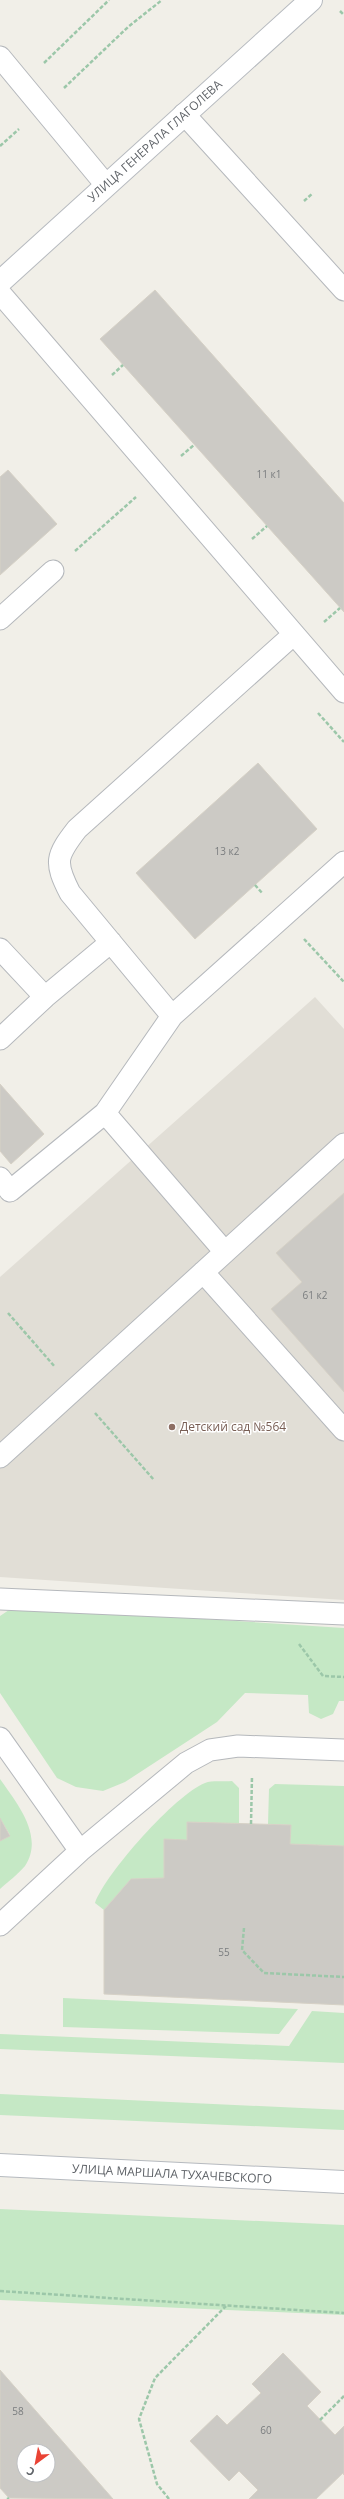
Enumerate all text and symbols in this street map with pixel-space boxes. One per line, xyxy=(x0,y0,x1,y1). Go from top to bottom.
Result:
street label: УЛИЦА ГЕНЕРАЛА ГЛАГОЛЕВА xyxy=(84,75,226,206)
house number: 11 к1 xyxy=(257,467,281,481)
house number: 13 к2 xyxy=(215,844,240,858)
house number: 61 к2 xyxy=(303,1288,328,1302)
place label: Детский сад №564 xyxy=(180,1418,286,1435)
marker: Детский сад №564 xyxy=(167,1422,177,1432)
house number: 55 xyxy=(218,1945,230,1959)
street label: УЛИЦА МАРШАЛА ТУХАЧЕВСКОГО xyxy=(72,2160,272,2187)
house number: 58 xyxy=(12,2404,24,2418)
house number: 60 xyxy=(260,2423,272,2437)
north arrow xyxy=(16,2443,56,2483)
text: С xyxy=(23,2464,37,2480)

